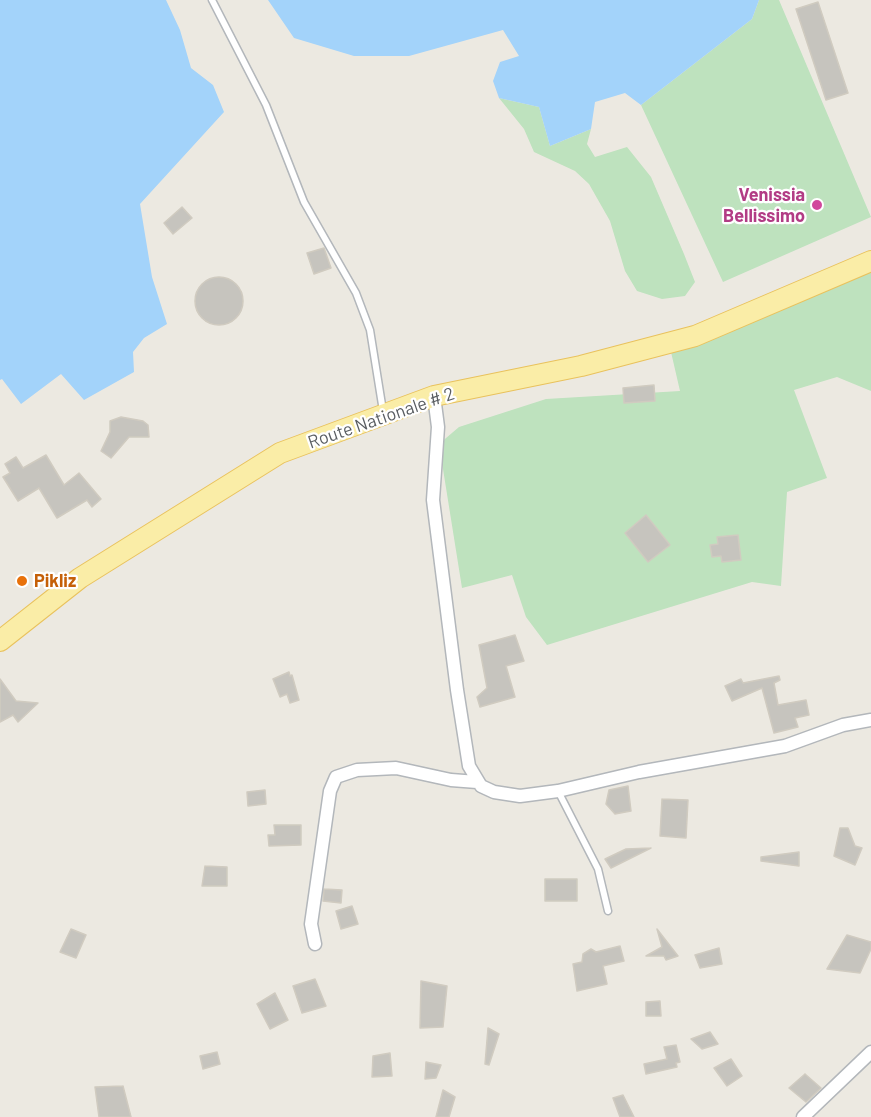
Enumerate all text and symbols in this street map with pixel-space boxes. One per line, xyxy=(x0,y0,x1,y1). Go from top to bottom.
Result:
place label: Venissia Bellissimo xyxy=(723,184,805,226)
marker: Venissia Bellissimo xyxy=(810,198,824,212)
street label: Route Nationale # 2 xyxy=(305,383,457,453)
place label: Pikliz xyxy=(34,570,76,592)
marker: Pikliz xyxy=(15,574,29,588)

